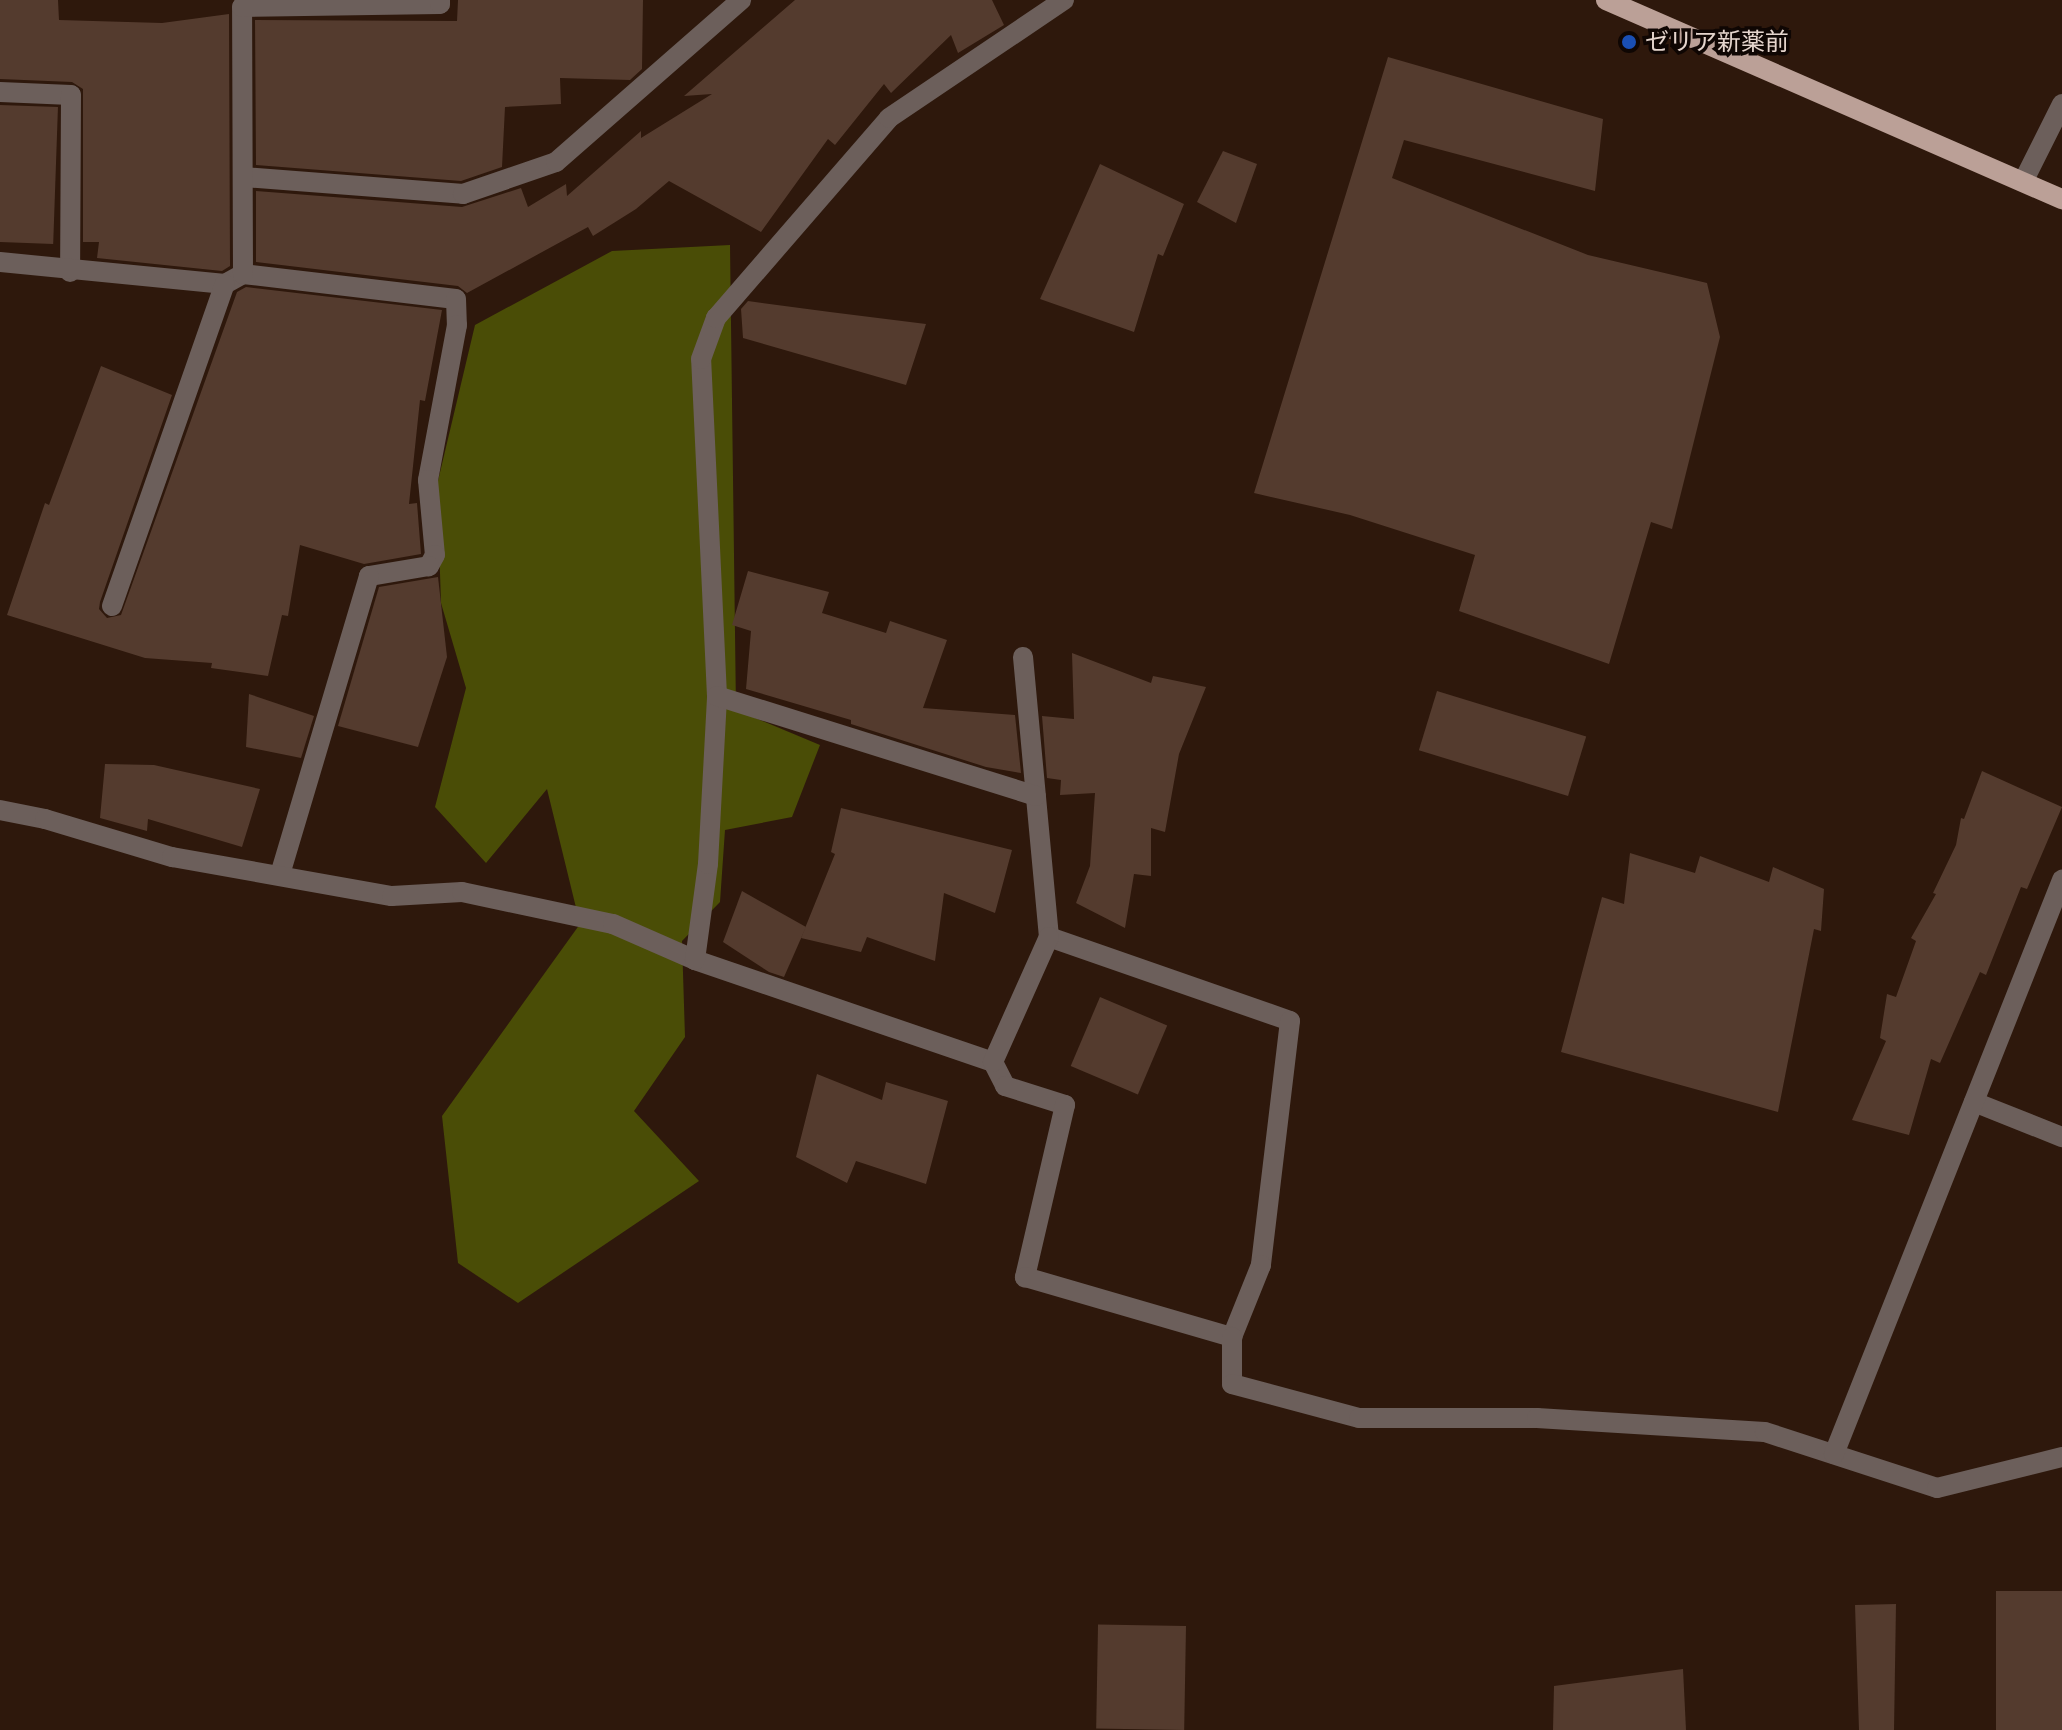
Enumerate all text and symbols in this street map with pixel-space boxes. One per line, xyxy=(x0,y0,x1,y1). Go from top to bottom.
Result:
place label: ゼリア新薬前 xyxy=(1645,28,1789,56)
marker: ゼリア新薬前 xyxy=(1620,33,1638,51)

